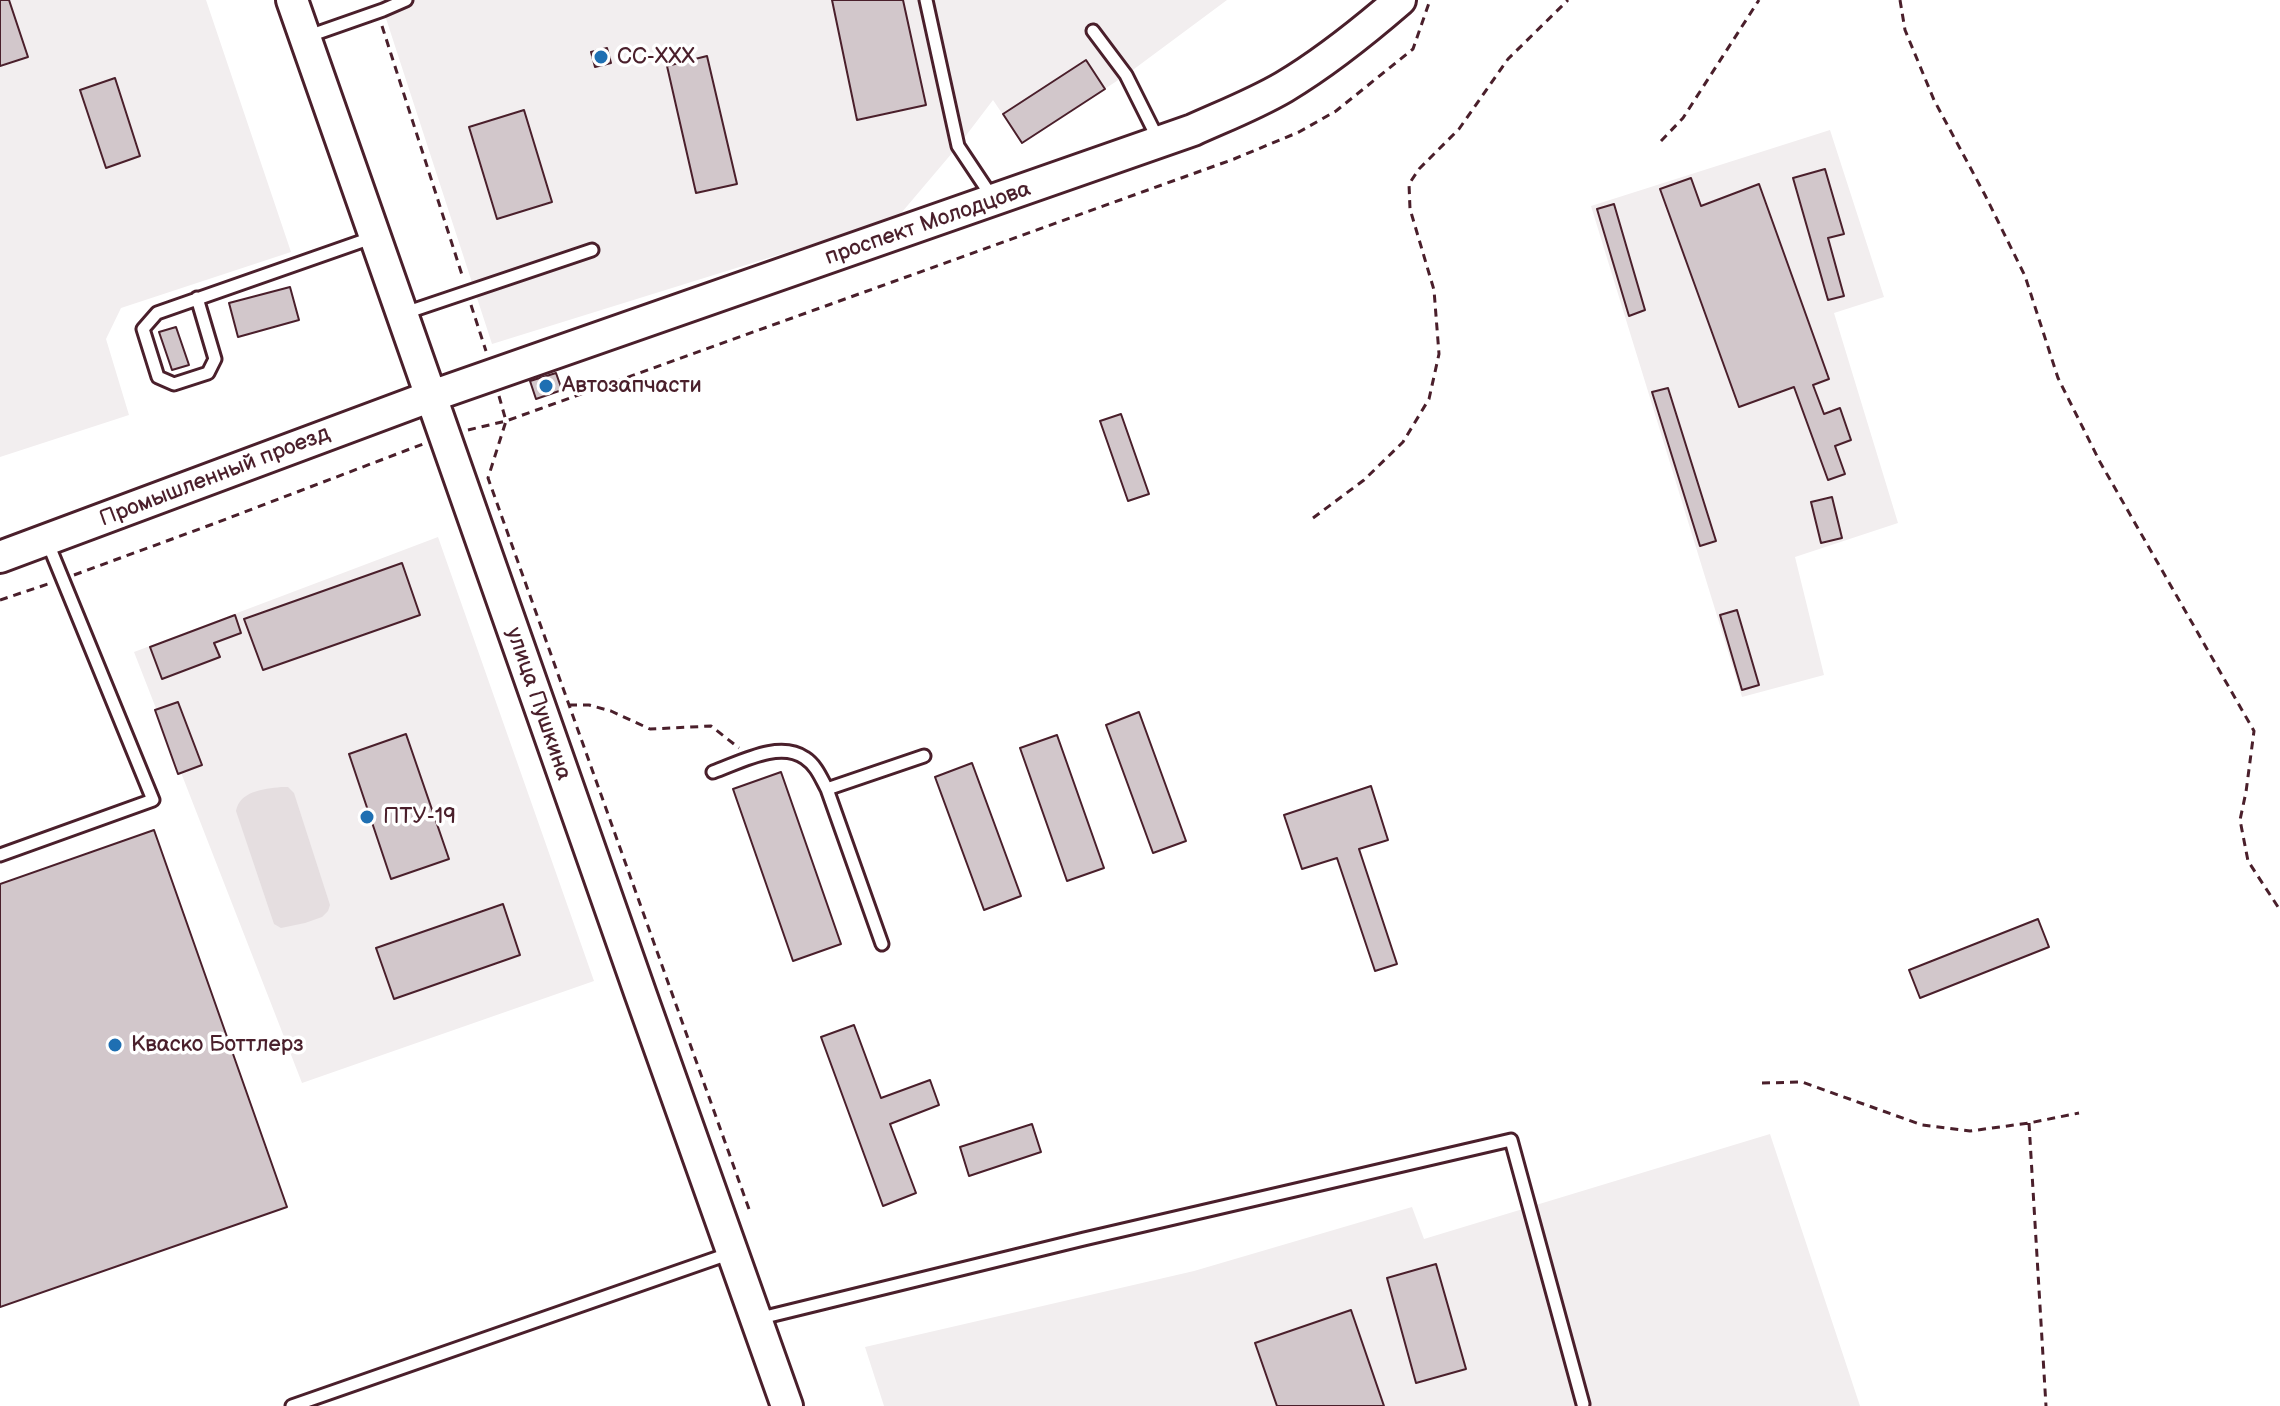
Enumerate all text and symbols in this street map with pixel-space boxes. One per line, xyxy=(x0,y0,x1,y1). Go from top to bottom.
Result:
place label: СС-ХХХ xyxy=(617,44,695,70)
marker: СС-ХХХ xyxy=(592,48,610,66)
street label: проспект Молодцова xyxy=(822,176,1034,272)
place label: Автозапчасти xyxy=(562,373,702,399)
marker: Автозапчасти xyxy=(537,377,555,395)
street label: Промышленный проезд xyxy=(96,421,334,533)
street label: улица Пушкина xyxy=(500,624,576,784)
place label: ПТУ-19 xyxy=(383,804,456,830)
marker: ПТУ-19 xyxy=(358,808,376,826)
place label: Кваско Боттлерз xyxy=(131,1032,304,1058)
marker: Кваско Боттлерз xyxy=(106,1036,124,1054)

